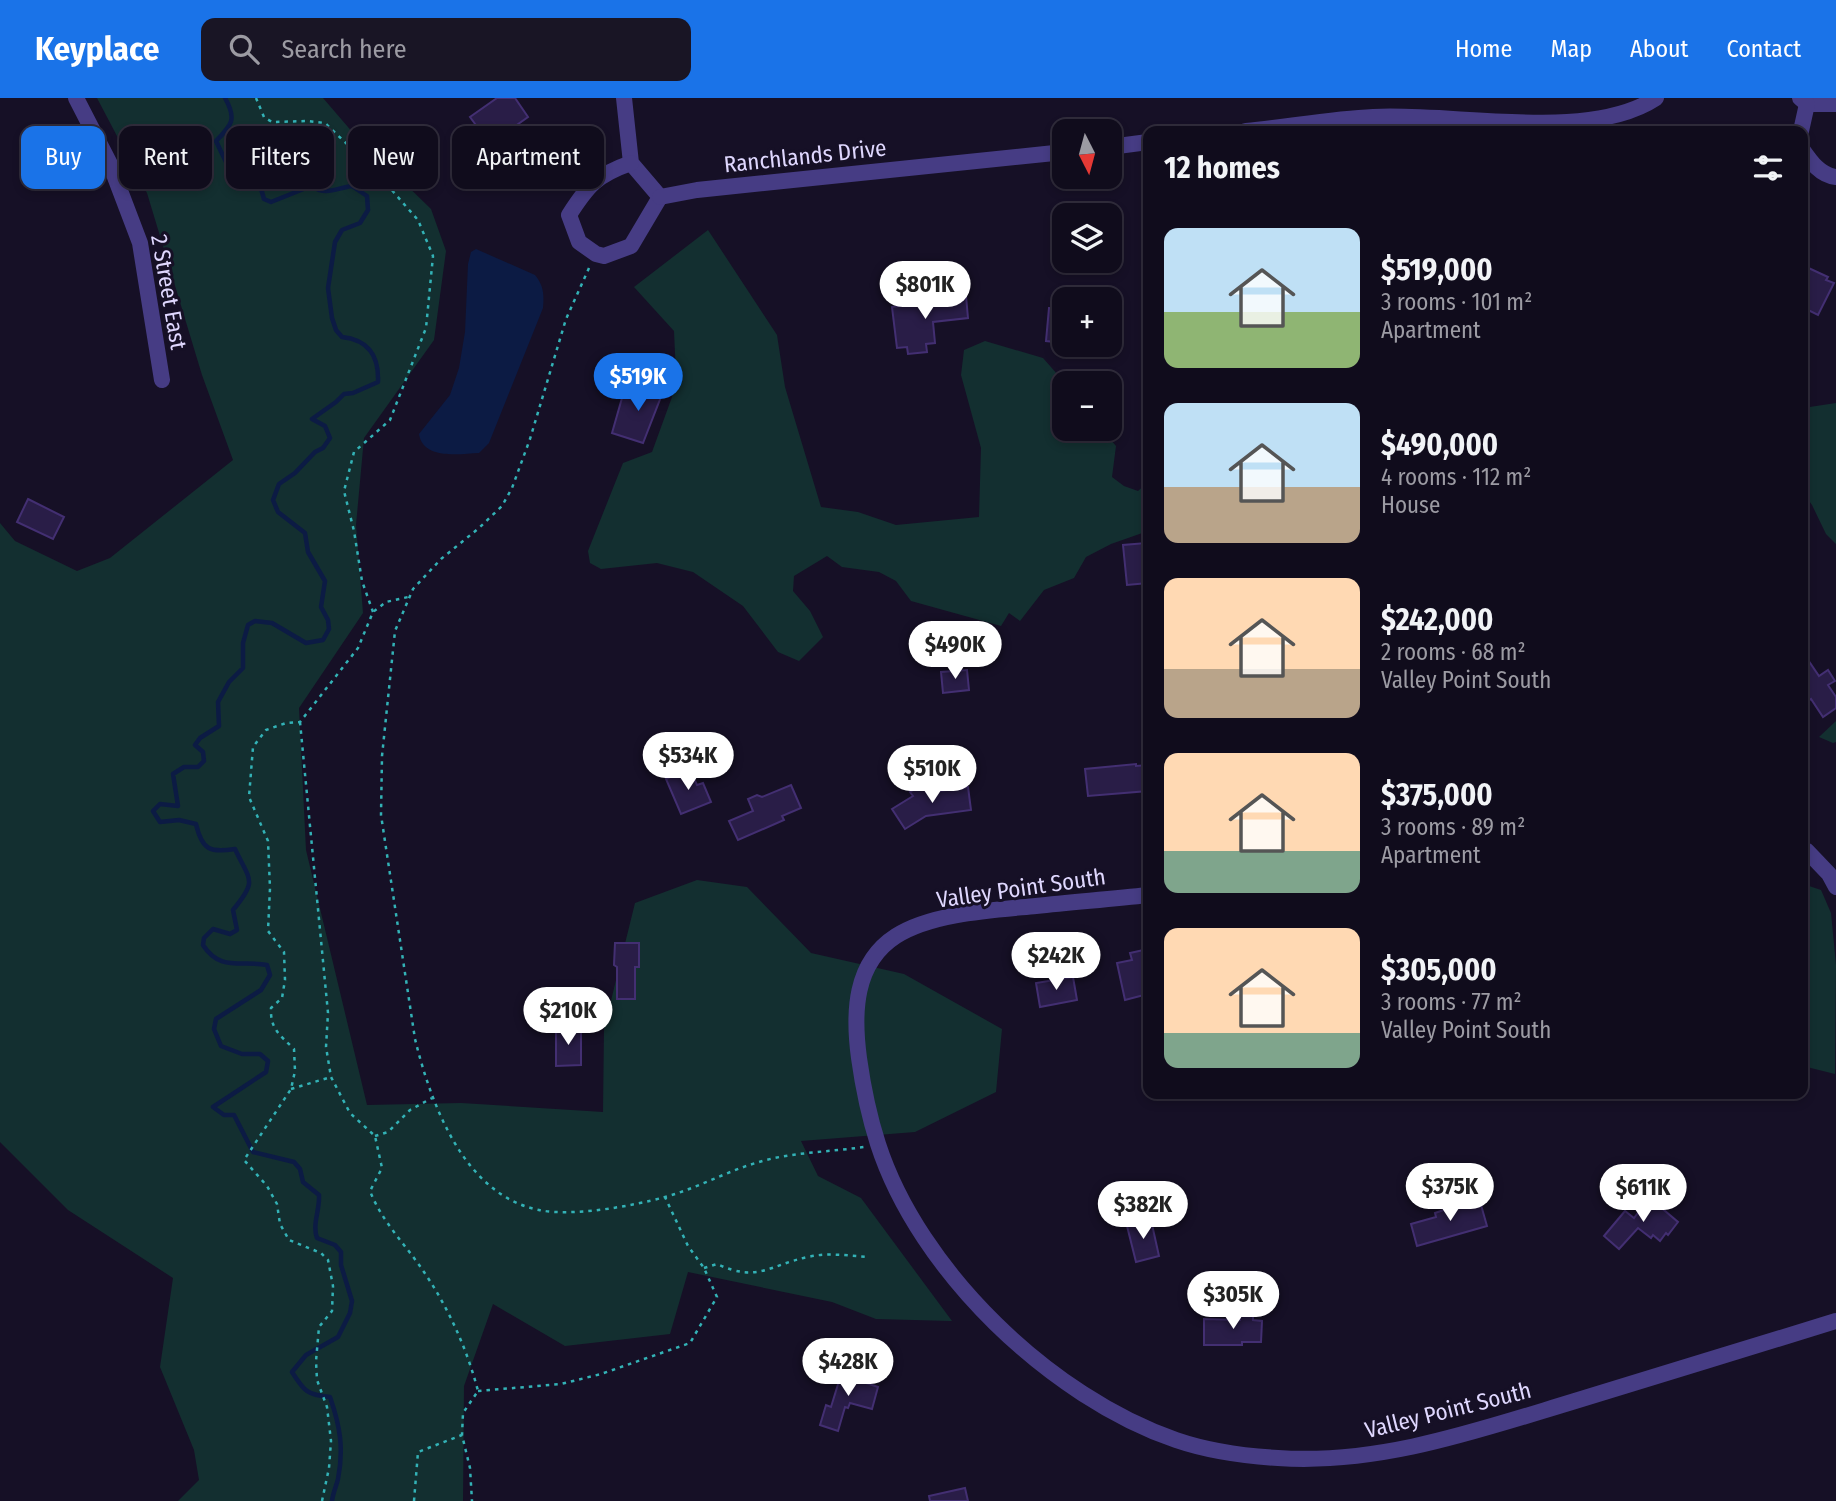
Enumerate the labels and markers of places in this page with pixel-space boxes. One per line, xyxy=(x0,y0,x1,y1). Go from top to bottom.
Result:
pin: $801K xyxy=(876,262,974,321)
pin: $519K xyxy=(589,354,687,413)
pin: $490K xyxy=(906,622,1004,681)
pin: $534K xyxy=(639,732,737,792)
pin: $510K xyxy=(883,746,981,805)
pin: $242K xyxy=(1007,932,1105,992)
pin: $210K xyxy=(519,988,617,1047)
pin: $375K xyxy=(1401,1164,1499,1223)
pin: $611K xyxy=(1594,1164,1692,1224)
pin: $382K xyxy=(1094,1182,1192,1241)
pin: $305K xyxy=(1184,1272,1282,1331)
pin: $428K xyxy=(799,1338,897,1398)

